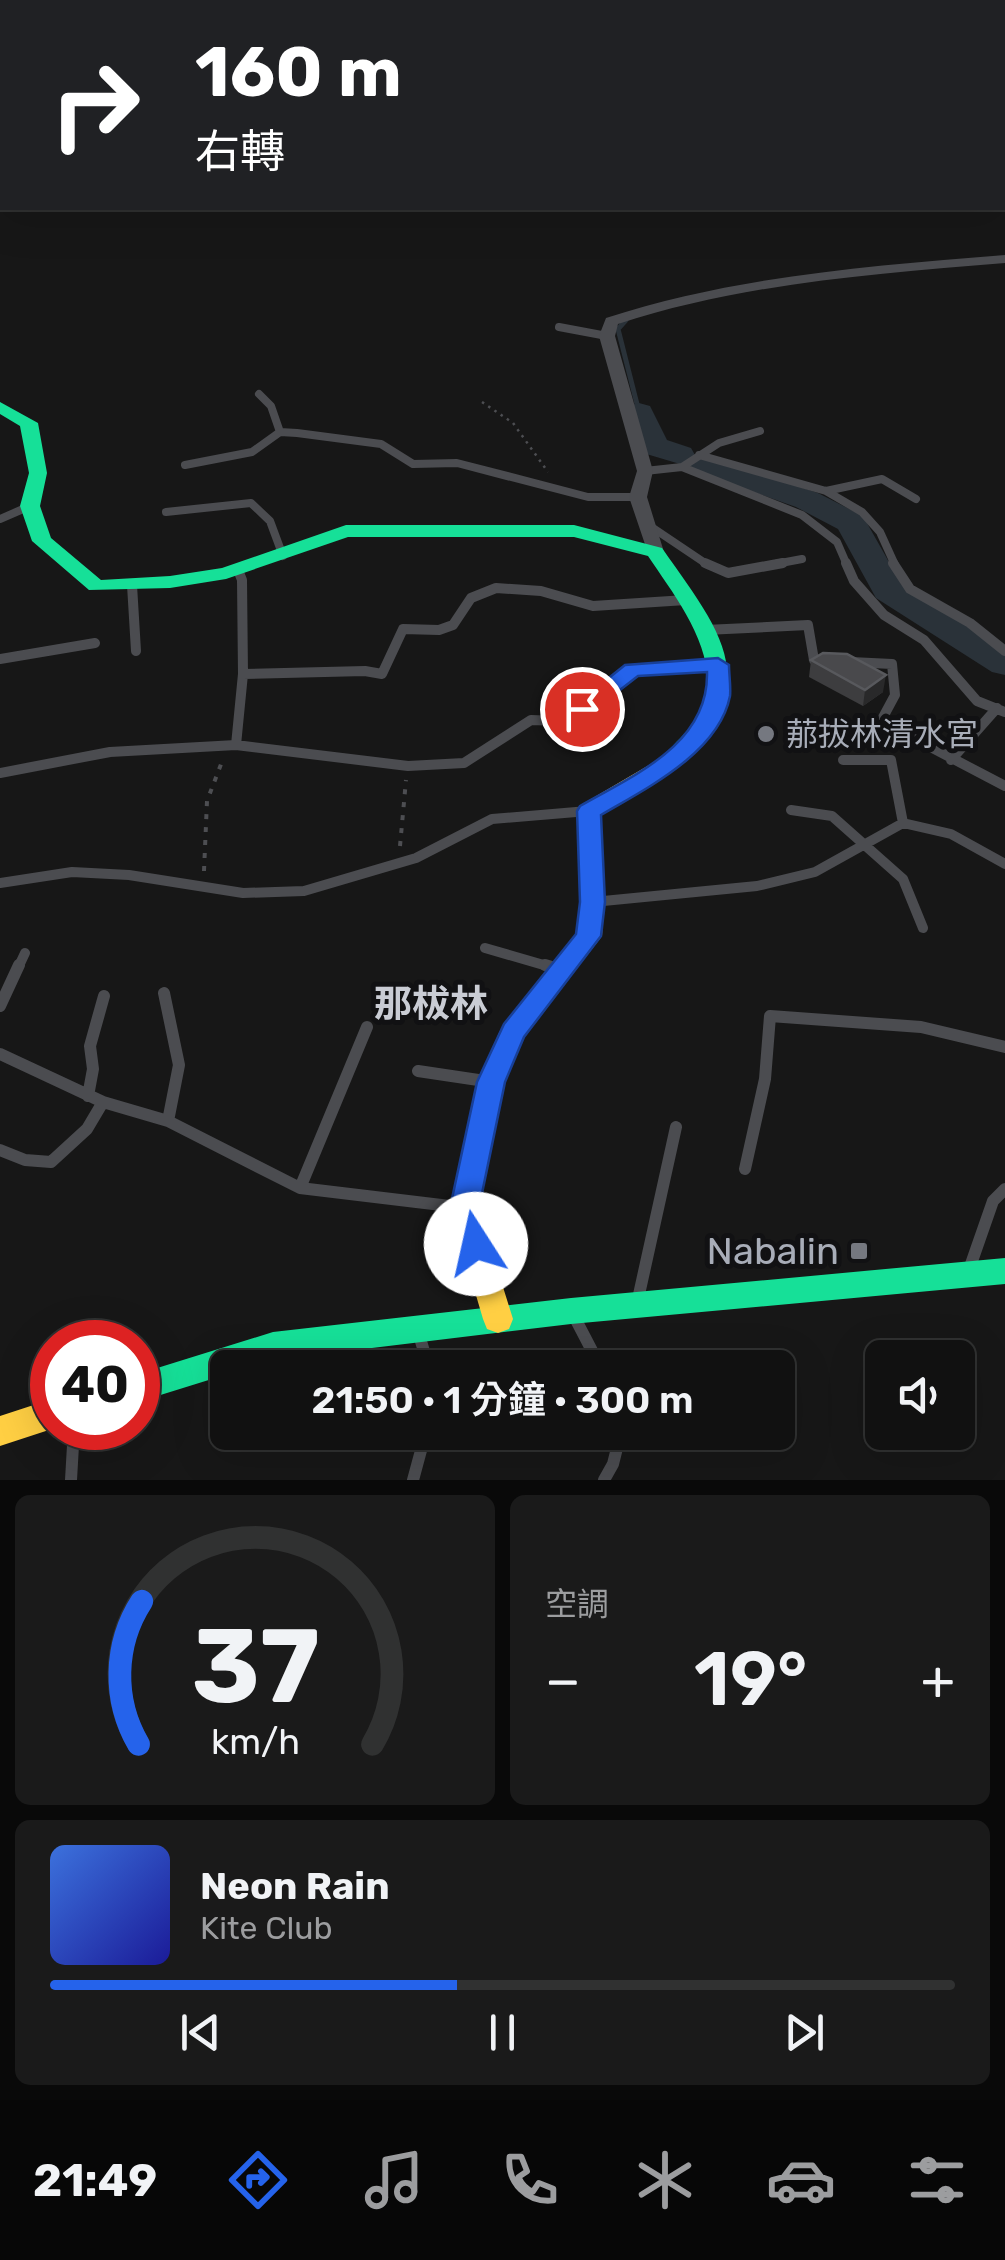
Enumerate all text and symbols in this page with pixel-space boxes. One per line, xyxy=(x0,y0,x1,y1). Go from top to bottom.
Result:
text: 160 m xyxy=(195,31,402,114)
icon: right xyxy=(30,40,160,170)
text: 右轉 xyxy=(195,125,285,178)
pin xyxy=(540,667,625,752)
icon: arrive xyxy=(555,682,610,737)
place label: 𦰡拔林清水宮 xyxy=(786,715,978,753)
marker: 𦰡拔林清水宮 xyxy=(755,723,777,745)
district label: 那柭林 xyxy=(374,981,488,1027)
position arrow xyxy=(424,1192,528,1296)
place label: Nabalin xyxy=(707,1228,839,1274)
marker: Nabalin xyxy=(848,1240,870,1262)
speed limit sign: 40 xyxy=(30,1320,160,1450)
map controls xyxy=(865,1340,975,1450)
button: sound xyxy=(865,1340,975,1450)
text: 21:50 · 1 分鐘 · 300 m xyxy=(312,1377,693,1423)
text: 空調 xyxy=(545,1585,609,1623)
text: 37 xyxy=(191,1605,319,1728)
text: 19° xyxy=(694,1635,807,1724)
text: − xyxy=(545,1648,581,1713)
text: + xyxy=(921,1648,955,1713)
text: km/h xyxy=(210,1721,300,1763)
text: Neon Rain xyxy=(200,1863,390,1909)
text: Kite Club xyxy=(200,1909,333,1947)
icon: previous xyxy=(173,2005,228,2060)
icon: pause xyxy=(475,2005,530,2060)
icon: next xyxy=(777,2005,832,2060)
icon: directions xyxy=(223,2145,293,2215)
icon: music xyxy=(359,2145,429,2215)
icon: phone xyxy=(495,2145,565,2215)
icon: climate xyxy=(630,2145,700,2215)
icon: car xyxy=(766,2145,836,2215)
icon: filters xyxy=(902,2145,972,2215)
text: 21:49 xyxy=(33,2154,157,2207)

